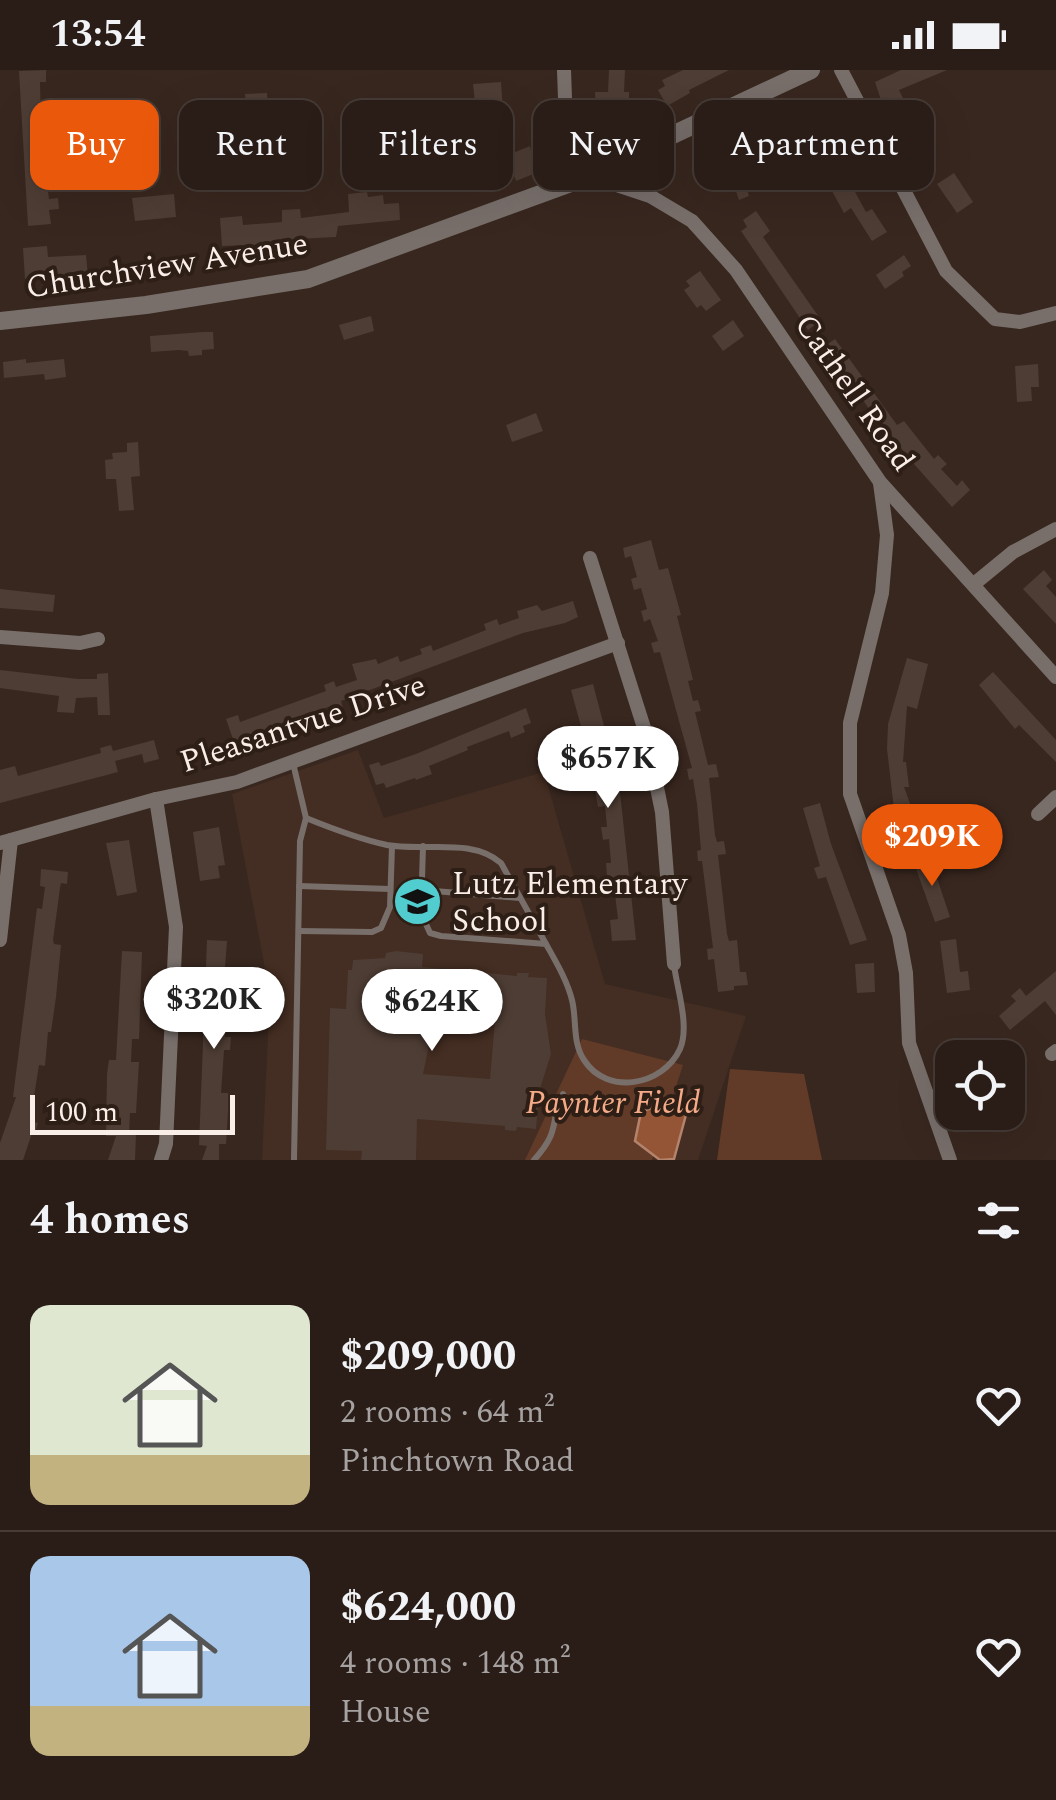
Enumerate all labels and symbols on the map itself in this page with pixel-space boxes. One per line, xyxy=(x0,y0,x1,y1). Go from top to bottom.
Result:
street label: Churchview Avenue xyxy=(23,220,311,312)
street label: Cathell Road xyxy=(781,304,927,482)
street label: Pleasantvue Drive xyxy=(174,661,432,787)
pin: $657K xyxy=(538,726,678,811)
pin: $209K xyxy=(862,804,1002,889)
place label: Lutz Elementary School xyxy=(452,860,689,946)
school or university icon: Lutz Elementary School xyxy=(391,876,443,928)
pin: $320K xyxy=(144,967,284,1052)
pin: $624K xyxy=(362,969,502,1054)
park label: Paynter Field xyxy=(525,1079,701,1128)
scale bar xyxy=(30,1090,235,1134)

